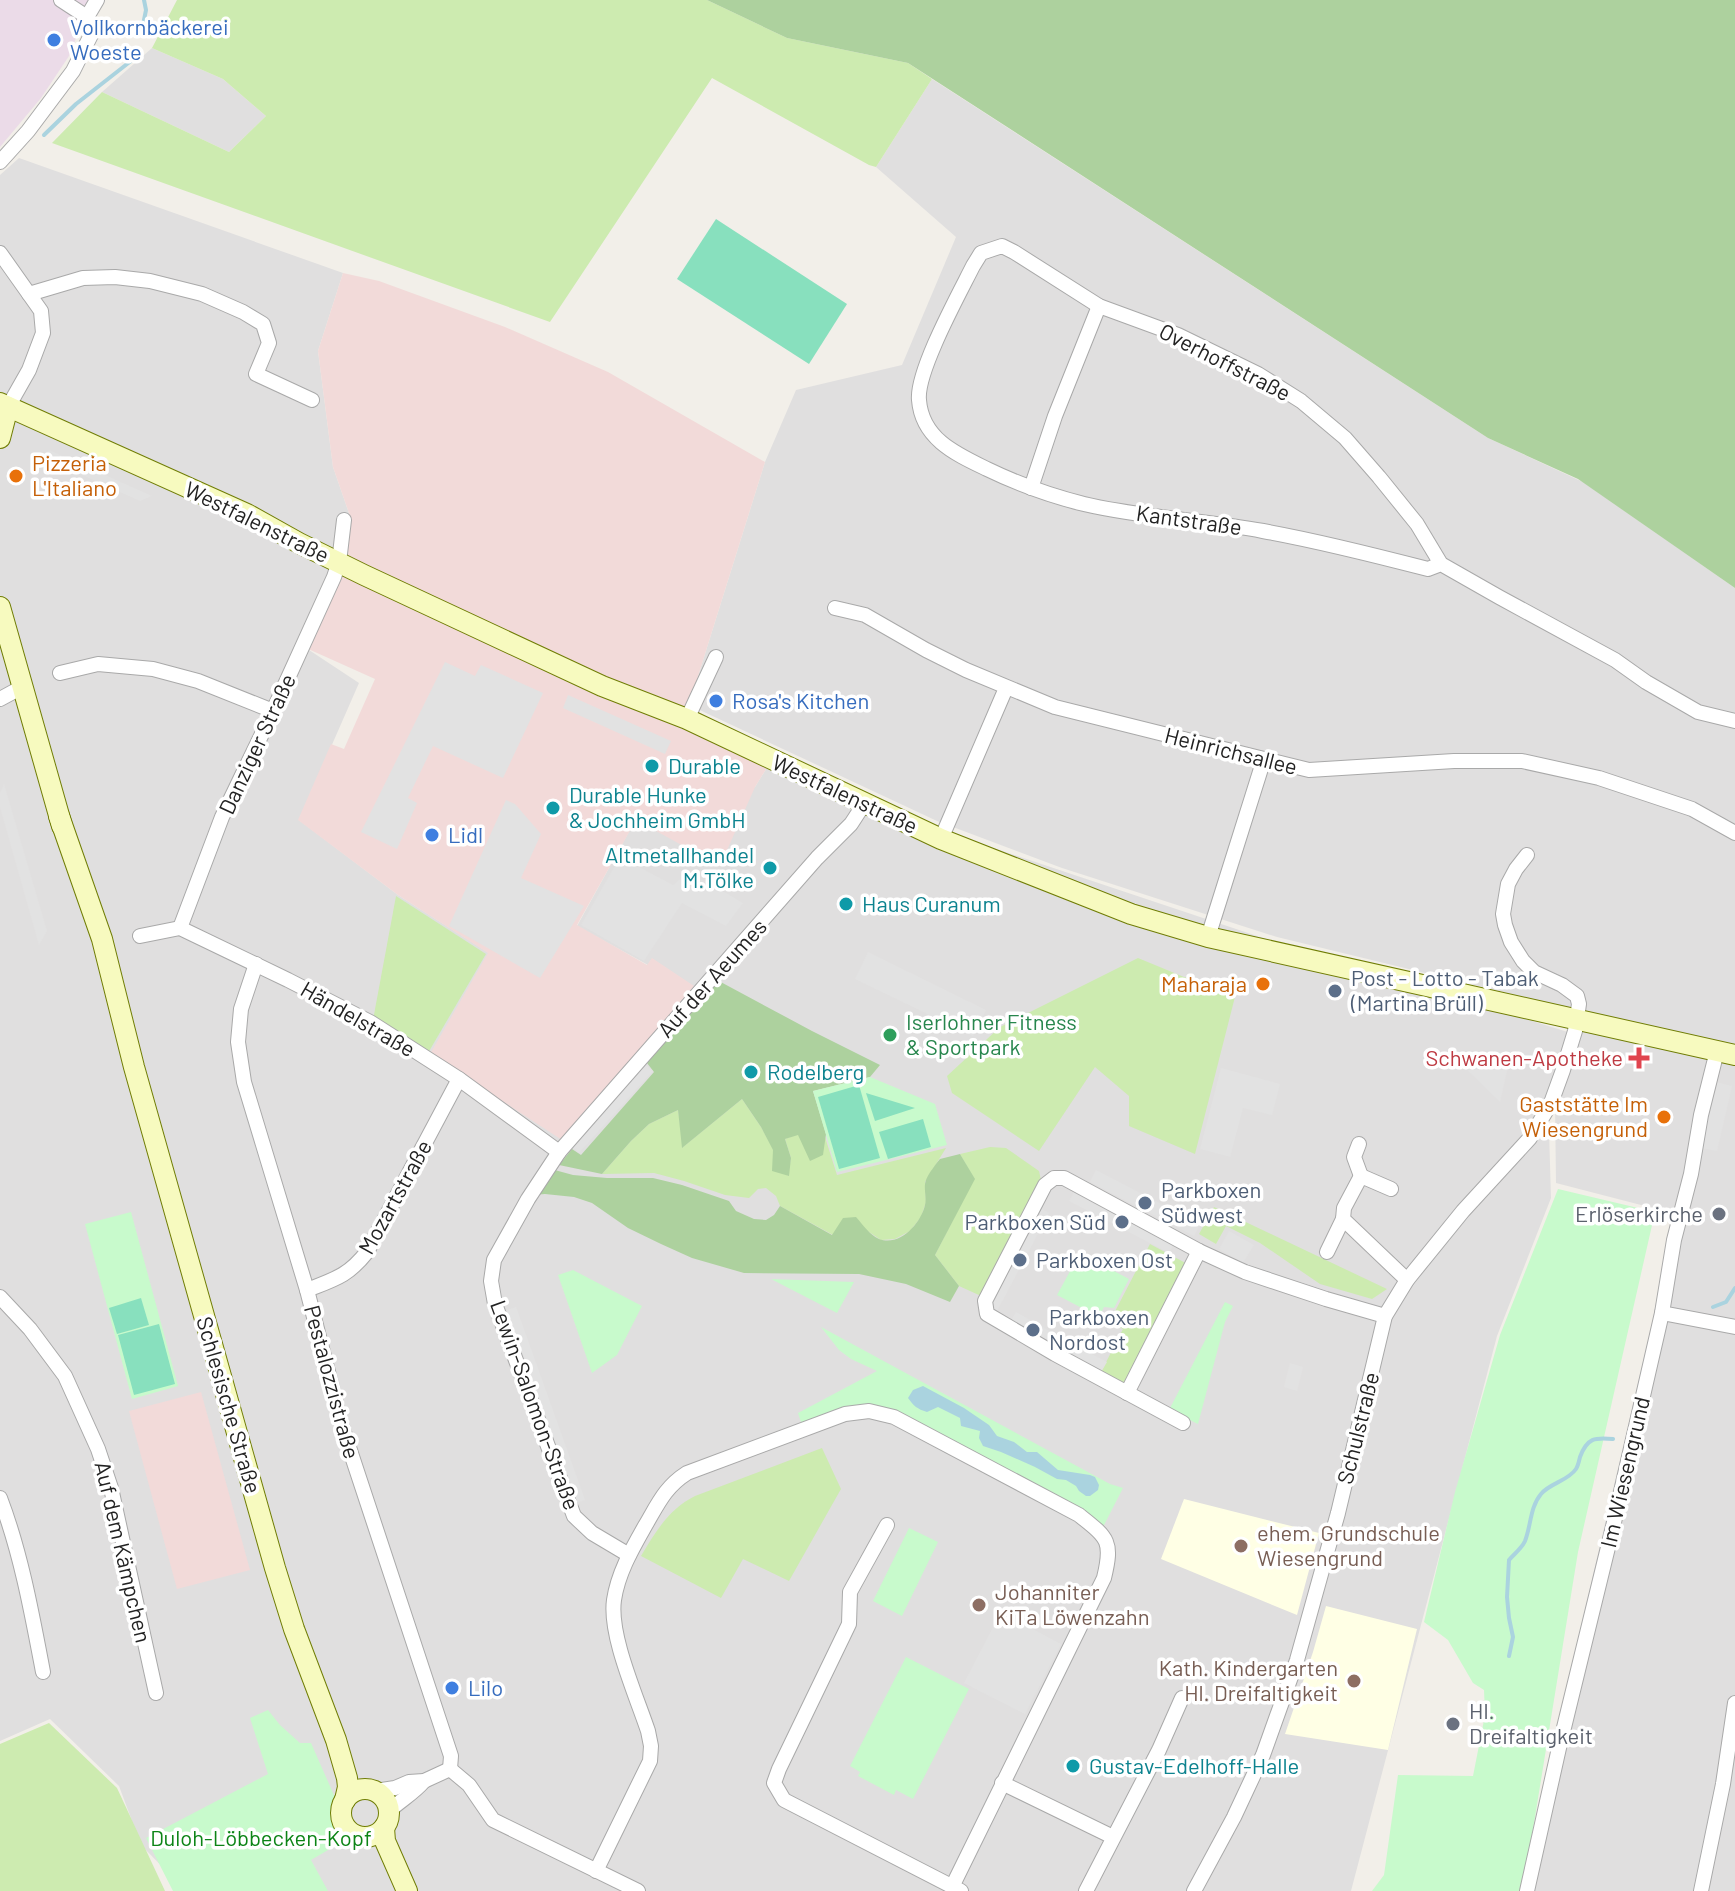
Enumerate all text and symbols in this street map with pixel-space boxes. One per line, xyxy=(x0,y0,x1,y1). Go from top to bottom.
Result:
place label: Vollkornbäckerei Woeste xyxy=(70,13,229,64)
marker: Vollkornbäckerei Woeste xyxy=(45,31,63,49)
street label: Overhoffstraße xyxy=(1155,317,1296,405)
place label: Pizzeria L'Italiano xyxy=(32,449,117,500)
marker: Pizzeria L'Italiano xyxy=(7,467,25,485)
street label: Westfalenstraße xyxy=(181,475,334,567)
street label: Kantstraße xyxy=(1135,499,1244,539)
street label: Danziger Straße xyxy=(212,669,300,818)
place label: Rosa's Kitchen xyxy=(732,687,869,713)
marker: Rosa's Kitchen xyxy=(707,692,725,710)
street label: Heinrichsallee xyxy=(1162,721,1300,779)
street label: Westfalenstraße xyxy=(769,748,922,838)
place label: Durable xyxy=(668,752,741,778)
marker: Durable xyxy=(643,757,661,775)
place label: Durable Hunke & Jochheim GmbH xyxy=(569,781,746,832)
marker: Durable Hunke & Jochheim GmbH xyxy=(544,799,562,817)
place label: Lidl xyxy=(448,821,483,847)
marker: Lidl xyxy=(423,826,441,844)
place label: Altmetallhandel M.Tölke xyxy=(605,841,754,892)
marker: Altmetallhandel M.Tölke xyxy=(761,859,779,877)
place label: Haus Curanum xyxy=(862,890,1001,916)
marker: Haus Curanum xyxy=(837,895,855,913)
street label: Auf der Aeumes xyxy=(651,913,771,1042)
place label: Post - Lotto - Tabak (Martina Brüll) xyxy=(1350,964,1539,1015)
place label: Maharaja xyxy=(1161,970,1247,996)
street label: Händelstraße xyxy=(297,975,420,1061)
marker: Maharaja xyxy=(1254,975,1272,993)
marker: Post - Lotto - Tabak (Martina Brüll) xyxy=(1326,982,1344,1000)
place label: Iserlohner Fitness & Sportpark xyxy=(906,1008,1077,1059)
marker: Iserlohner Fitness & Sportpark xyxy=(881,1026,899,1044)
place label: Schwanen-Apotheke xyxy=(1425,1044,1623,1070)
marker: Schwanen-Apotheke xyxy=(1630,1049,1648,1067)
place label: Rodelberg xyxy=(767,1058,864,1084)
marker: Rodelberg xyxy=(742,1063,760,1081)
place label: Gaststätte Im Wiesengrund xyxy=(1519,1090,1648,1141)
marker: Gaststätte Im Wiesengrund xyxy=(1655,1108,1673,1126)
street label: Mozartstraße xyxy=(352,1135,436,1258)
place label: Parkboxen Südwest xyxy=(1161,1176,1261,1227)
marker: Parkboxen Südwest xyxy=(1136,1194,1154,1212)
place label: Erlöserkirche xyxy=(1575,1200,1703,1226)
marker: Erlöserkirche xyxy=(1710,1205,1728,1223)
place label: Parkboxen Süd xyxy=(964,1208,1106,1234)
marker: Parkboxen Süd xyxy=(1113,1213,1131,1231)
place label: Parkboxen Ost xyxy=(1036,1246,1173,1272)
marker: Parkboxen Ost xyxy=(1011,1251,1029,1269)
street label: Lewin-Salomon-Straße xyxy=(486,1296,586,1513)
street label: Pestalozzistraße xyxy=(300,1302,366,1461)
place label: Parkboxen Nordost xyxy=(1049,1303,1149,1354)
street label: Schlesische Straße xyxy=(192,1313,268,1496)
marker: Parkboxen Nordost xyxy=(1024,1321,1042,1339)
street label: Schulstraße xyxy=(1331,1369,1384,1487)
street label: Im Wiesengrund xyxy=(1594,1394,1654,1550)
street label: Auf dem Kämpchen xyxy=(90,1459,157,1645)
place label: ehem. Grundschule Wiesengrund xyxy=(1257,1519,1440,1570)
marker: ehem. Grundschule Wiesengrund xyxy=(1232,1537,1250,1555)
place label: Johanniter KiTa Löwenzahn xyxy=(995,1578,1150,1629)
marker: Johanniter KiTa Löwenzahn xyxy=(970,1596,988,1614)
place label: Kath. Kindergarten Hl. Dreifaltigkeit xyxy=(1159,1654,1338,1705)
marker: Kath. Kindergarten Hl. Dreifaltigkeit xyxy=(1345,1672,1363,1690)
place label: Lilo xyxy=(468,1674,503,1700)
marker: Lilo xyxy=(443,1679,461,1697)
place label: Hl. Dreifaltigkeit xyxy=(1469,1697,1593,1748)
marker: Hl. Dreifaltigkeit xyxy=(1444,1715,1462,1733)
place label: Gustav-Edelhoff-Halle xyxy=(1089,1752,1299,1778)
marker: Gustav-Edelhoff-Halle xyxy=(1064,1757,1082,1775)
park label: Duloh-Löbbecken-Kopf xyxy=(150,1824,372,1850)

